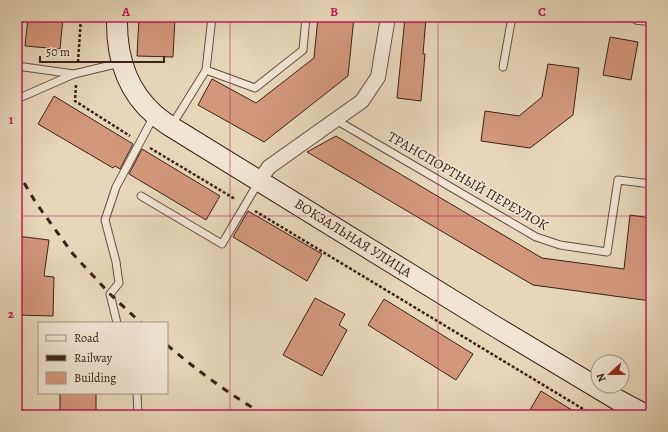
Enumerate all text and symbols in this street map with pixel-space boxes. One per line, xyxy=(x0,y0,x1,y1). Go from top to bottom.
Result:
text: A xyxy=(121,3,131,20)
text: B xyxy=(330,3,338,20)
text: C xyxy=(538,3,546,20)
scale bar xyxy=(40,38,164,64)
text: 50 m xyxy=(46,44,70,60)
text: 1 xyxy=(9,111,14,128)
street label: ТРАНСПОРТНЫЙ ПЕРЕУЛОК xyxy=(384,127,552,235)
street label: ВОКЗАЛЬНАЯ УЛИЦА xyxy=(291,194,416,282)
text: 2 xyxy=(8,305,15,322)
legend xyxy=(38,322,168,394)
text: Road xyxy=(74,330,100,346)
text: Railway xyxy=(74,350,113,366)
north arrow xyxy=(590,354,630,394)
text: Building xyxy=(74,370,116,386)
text: N xyxy=(593,371,610,384)

